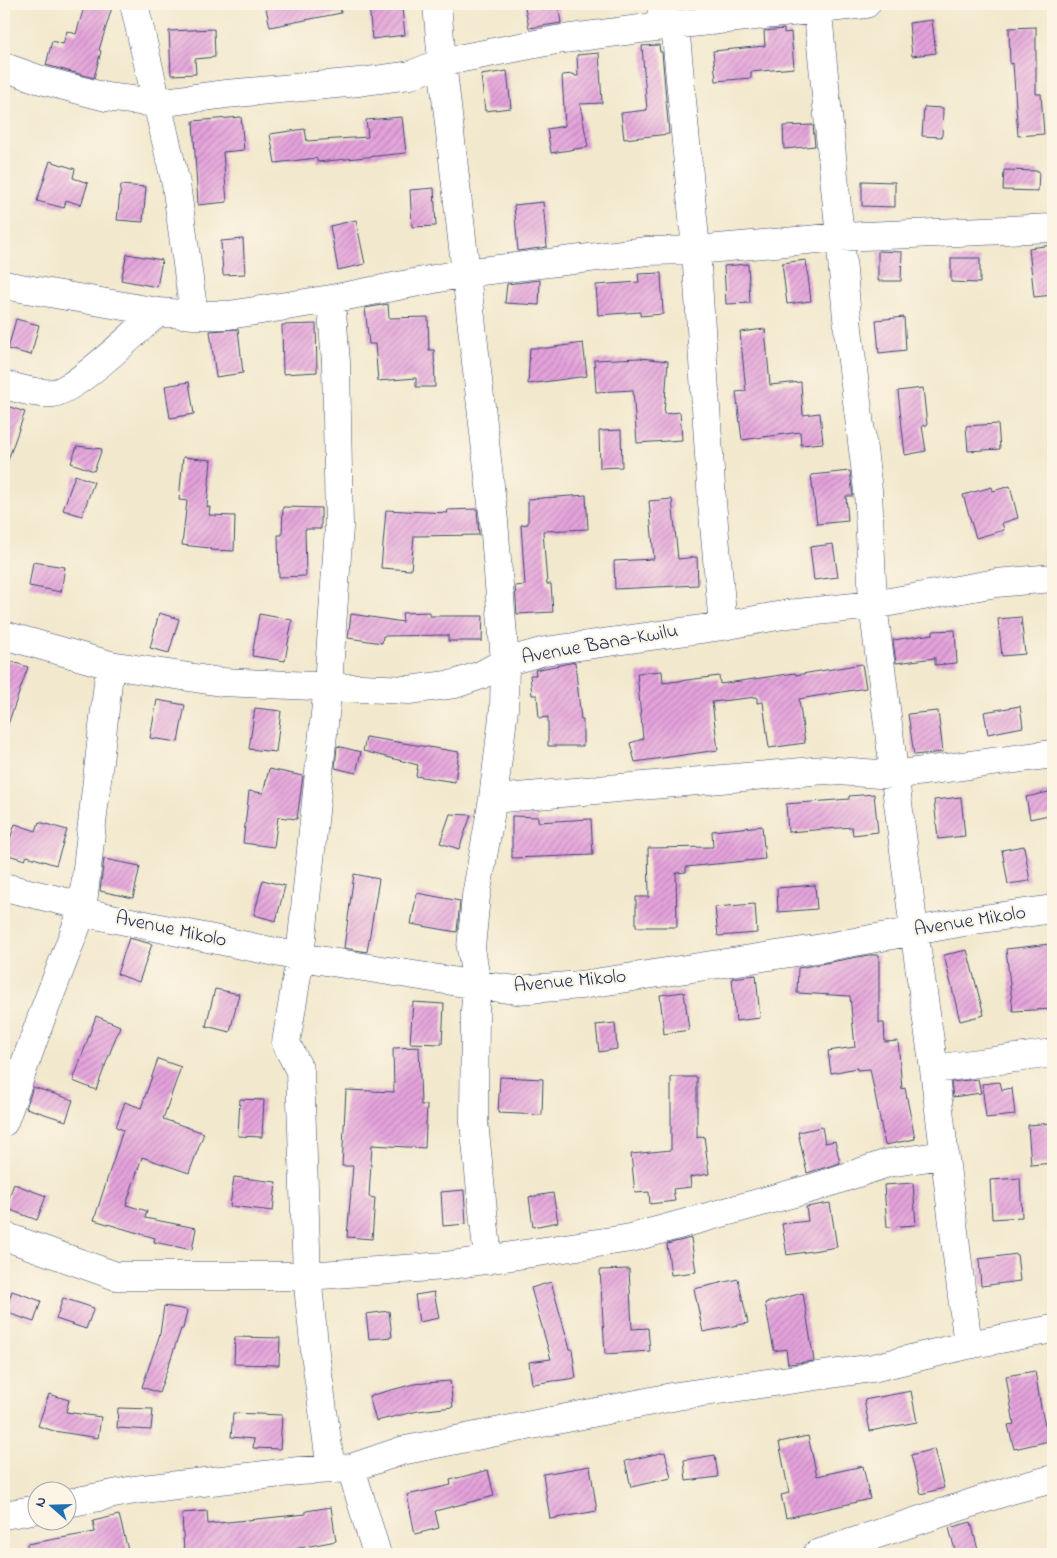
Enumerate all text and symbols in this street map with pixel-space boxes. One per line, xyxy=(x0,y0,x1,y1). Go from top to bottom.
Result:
street label: Avenue Bana-Kwilu xyxy=(519,617,681,673)
street label: Avenue Mikolo xyxy=(912,899,1028,945)
street label: Avenue Mikolo xyxy=(113,904,229,956)
street label: Avenue Mikolo xyxy=(513,963,627,1001)
north arrow xyxy=(28,1480,78,1530)
text: N xyxy=(30,1494,53,1510)

